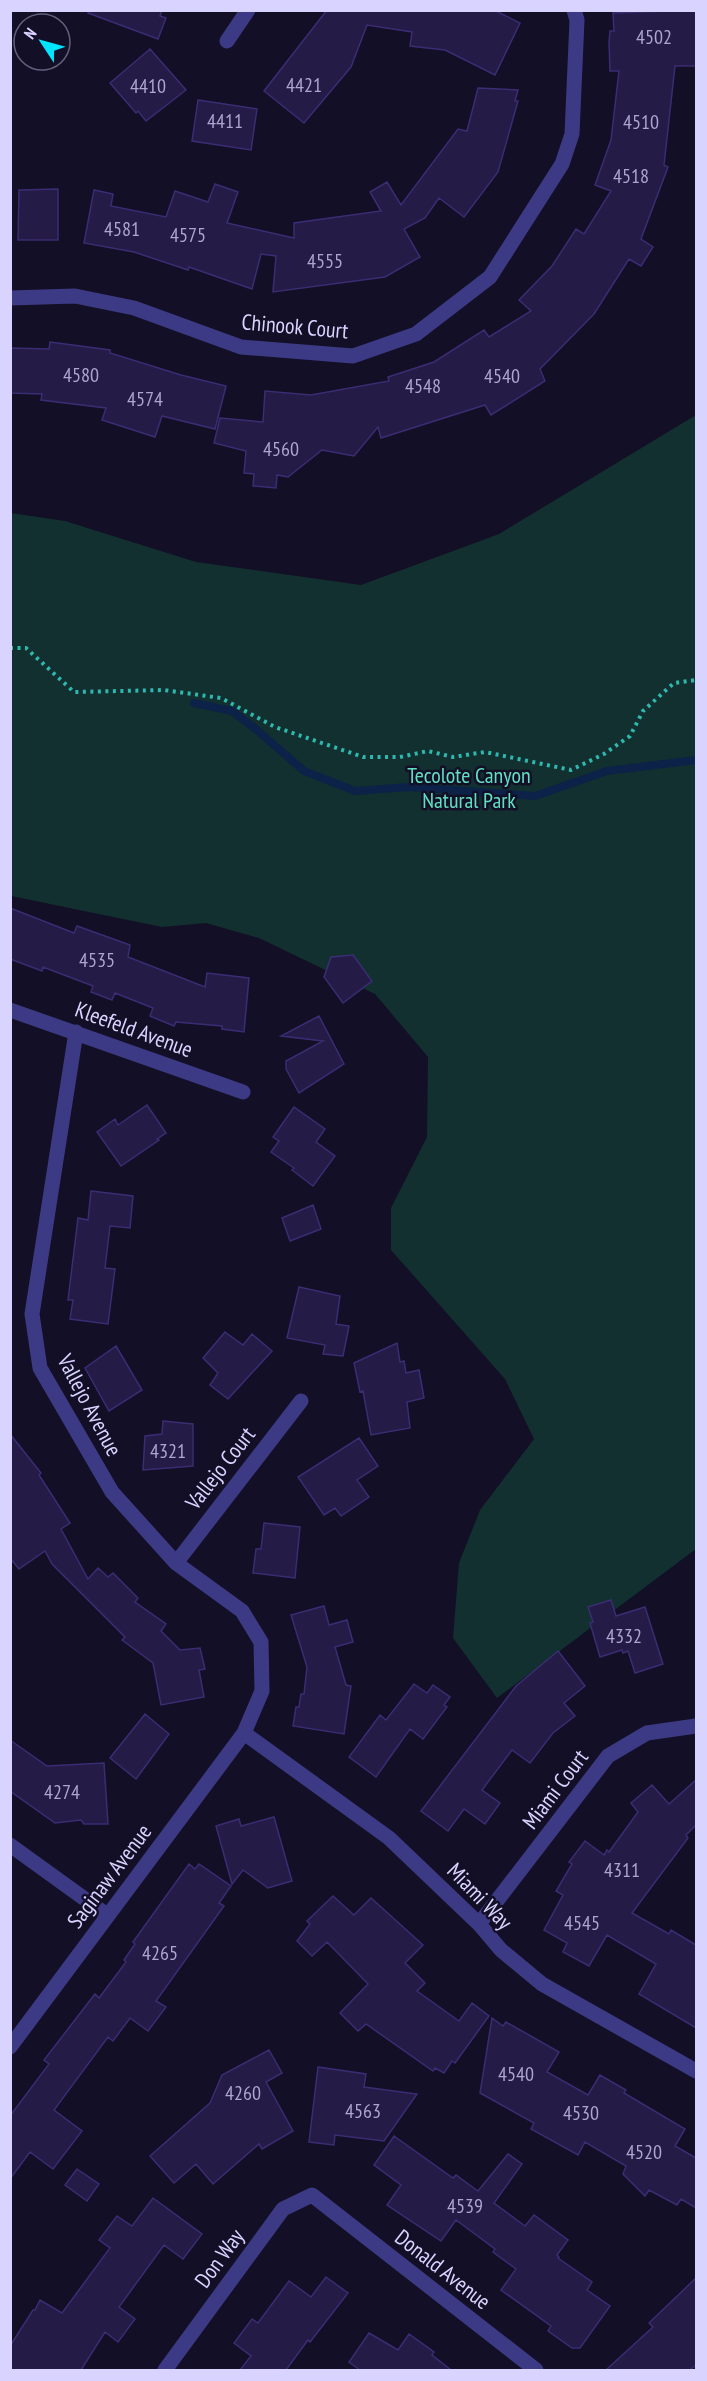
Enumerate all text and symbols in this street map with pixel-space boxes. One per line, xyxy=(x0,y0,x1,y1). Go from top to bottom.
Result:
north arrow xyxy=(12,12,72,72)
text: N xyxy=(19,24,40,43)
house number: 4502 xyxy=(636,24,672,50)
house number: 4421 xyxy=(286,72,322,98)
house number: 4410 xyxy=(130,73,166,99)
house number: 4411 xyxy=(207,108,243,134)
house number: 4510 xyxy=(623,109,659,135)
house number: 4518 xyxy=(613,163,649,189)
house number: 4581 xyxy=(104,216,140,242)
house number: 4575 xyxy=(170,222,206,248)
house number: 4555 xyxy=(307,248,343,274)
street label: Chinook Court xyxy=(240,307,350,345)
house number: 4580 xyxy=(63,362,99,388)
house number: 4540 xyxy=(484,363,520,389)
house number: 4548 xyxy=(405,373,441,399)
house number: 4574 xyxy=(127,386,163,412)
house number: 4560 xyxy=(263,436,299,462)
park label: Tecolote Canyon Natural Park xyxy=(407,761,531,814)
house number: 4535 xyxy=(79,947,115,973)
street label: Kleefeld Avenue xyxy=(71,995,197,1063)
street label: Vallejo Avenue xyxy=(51,1348,129,1461)
street label: Vallejo Court xyxy=(178,1421,261,1516)
house number: 4321 xyxy=(150,1438,186,1464)
house number: 4332 xyxy=(606,1623,642,1649)
street label: Miami Court xyxy=(516,1744,594,1834)
house number: 4274 xyxy=(44,1779,80,1805)
street label: Saginaw Avenue xyxy=(61,1818,157,1934)
street label: Miami Way xyxy=(441,1857,519,1936)
house number: 4311 xyxy=(604,1857,640,1883)
house number: 4545 xyxy=(564,1910,600,1936)
house number: 4265 xyxy=(142,1940,178,1966)
house number: 4540 xyxy=(498,2061,534,2087)
house number: 4260 xyxy=(225,2080,261,2106)
house number: 4563 xyxy=(345,2098,381,2124)
house number: 4530 xyxy=(563,2100,599,2126)
house number: 4520 xyxy=(626,2139,662,2165)
house number: 4539 xyxy=(447,2193,483,2219)
street label: Don Way xyxy=(188,2222,250,2293)
street label: Donald Avenue xyxy=(390,2223,496,2315)

